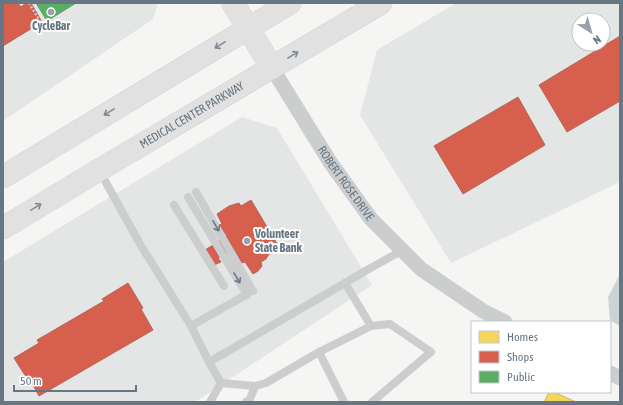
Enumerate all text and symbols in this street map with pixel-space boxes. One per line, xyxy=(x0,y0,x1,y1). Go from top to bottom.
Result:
marker: CycleBar xyxy=(46,7,56,17)
north arrow xyxy=(571,12,611,52)
place label: CycleBar xyxy=(32,19,70,33)
text: N xyxy=(591,33,603,47)
one-way arrow xyxy=(215,41,226,49)
one-way arrow xyxy=(287,51,299,59)
street label: MEDICAL CENTER PARKWAY xyxy=(137,78,247,151)
one-way arrow xyxy=(103,109,115,117)
street label: ROBERT ROSE DRIVE xyxy=(315,143,377,223)
one-way arrow xyxy=(30,203,41,211)
one-way arrow xyxy=(212,220,220,232)
place label: Volunteer State Bank xyxy=(254,227,303,255)
marker: Volunteer State Bank xyxy=(242,236,252,246)
one-way arrow xyxy=(234,272,242,284)
legend xyxy=(471,321,611,393)
text: Homes xyxy=(507,330,538,344)
text: Shops xyxy=(507,350,533,364)
scale bar xyxy=(14,367,136,393)
text: Public xyxy=(507,370,535,384)
text: 50 m xyxy=(20,374,42,388)

